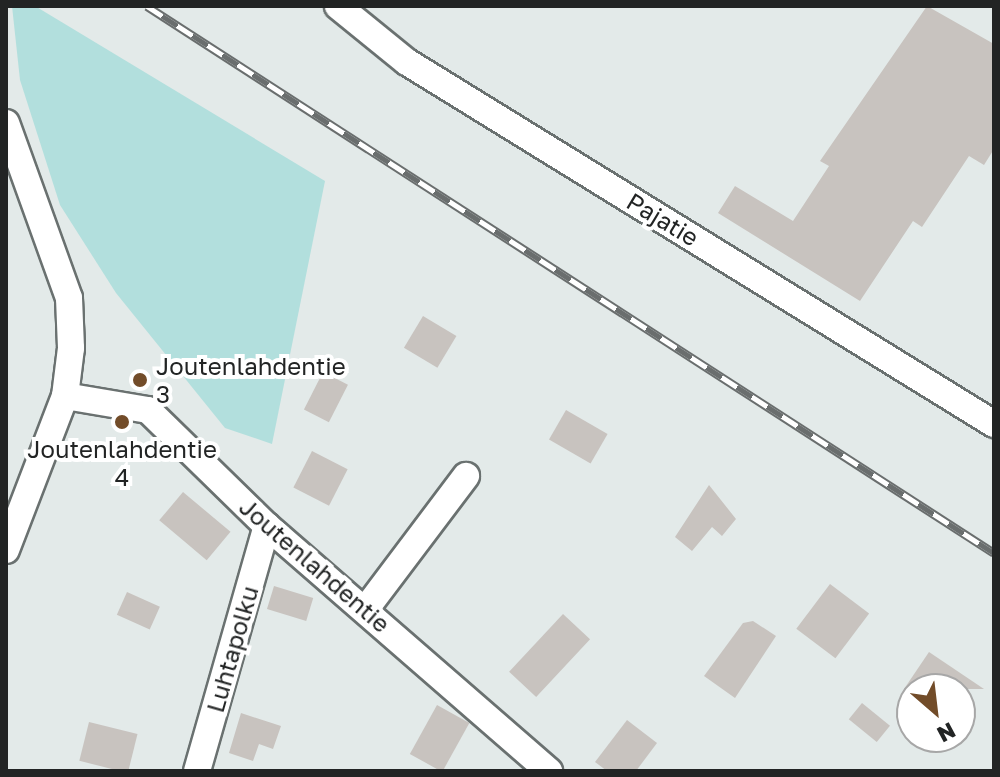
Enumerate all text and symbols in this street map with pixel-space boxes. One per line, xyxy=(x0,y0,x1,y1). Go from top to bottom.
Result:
street label: Pajatie xyxy=(622,186,704,252)
place label: Joutenlahdentie 3 xyxy=(156,352,346,408)
marker: Joutenlahdentie 3 xyxy=(131,371,149,389)
marker: Joutenlahdentie 4 xyxy=(113,413,131,431)
place label: Joutenlahdentie 4 xyxy=(27,435,217,491)
street label: Joutenlahdentie xyxy=(234,492,396,638)
street label: Luhtapolku xyxy=(200,582,264,716)
north arrow xyxy=(896,673,976,753)
text: N xyxy=(933,717,960,749)

